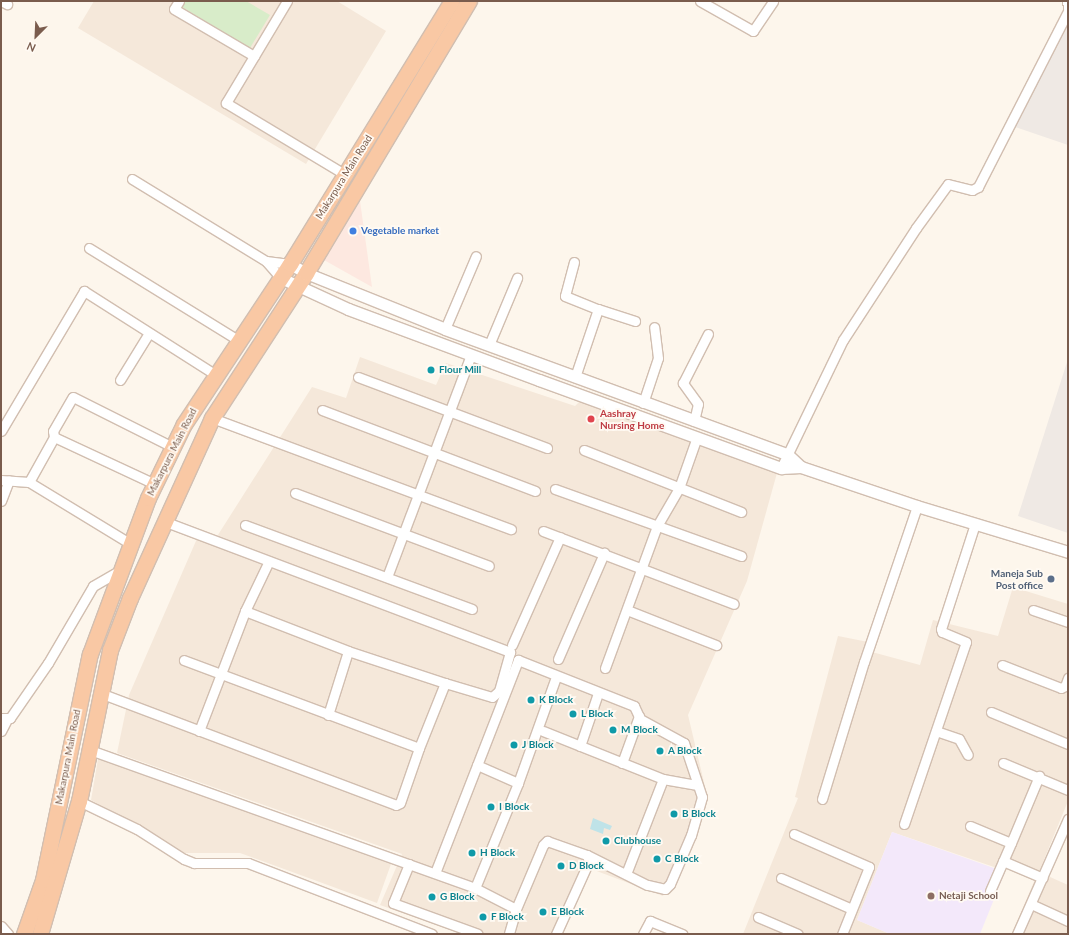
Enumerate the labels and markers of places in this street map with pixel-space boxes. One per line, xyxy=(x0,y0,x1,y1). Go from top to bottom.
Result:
place label: Vegetable market xyxy=(361,225,439,237)
marker: Vegetable market xyxy=(348,226,358,236)
place label: Flour Mill xyxy=(439,364,481,376)
marker: Flour Mill xyxy=(426,365,436,375)
place label: Aashray Nursing Home xyxy=(600,407,664,430)
marker: Aashray Nursing Home xyxy=(585,413,597,425)
place label: Maneja Sub Post office xyxy=(991,567,1043,590)
marker: Maneja Sub Post office xyxy=(1046,574,1056,584)
place label: K Block xyxy=(539,694,573,706)
marker: K Block xyxy=(526,695,536,705)
place label: L Block xyxy=(581,708,614,720)
marker: L Block xyxy=(568,709,578,719)
place label: M Block xyxy=(621,724,658,736)
marker: M Block xyxy=(608,725,618,735)
place label: J Block xyxy=(522,739,554,751)
marker: J Block xyxy=(509,740,519,750)
place label: A Block xyxy=(668,745,702,757)
marker: A Block xyxy=(655,746,665,756)
place label: I Block xyxy=(499,801,529,813)
marker: I Block xyxy=(486,802,496,812)
place label: B Block xyxy=(682,808,716,820)
marker: B Block xyxy=(669,809,679,819)
place label: Clubhouse xyxy=(614,835,661,847)
marker: Clubhouse xyxy=(601,836,611,846)
place label: H Block xyxy=(480,847,515,859)
marker: H Block xyxy=(467,848,477,858)
place label: C Block xyxy=(665,853,699,865)
marker: C Block xyxy=(652,854,662,864)
place label: D Block xyxy=(569,860,604,872)
marker: D Block xyxy=(556,861,566,871)
place label: Netaji School xyxy=(939,890,998,902)
place label: G Block xyxy=(440,891,475,903)
marker: Netaji School xyxy=(926,891,936,901)
marker: G Block xyxy=(427,892,437,902)
place label: E Block xyxy=(551,906,584,918)
marker: E Block xyxy=(538,907,548,917)
place label: F Block xyxy=(491,911,524,923)
marker: F Block xyxy=(478,912,488,922)

